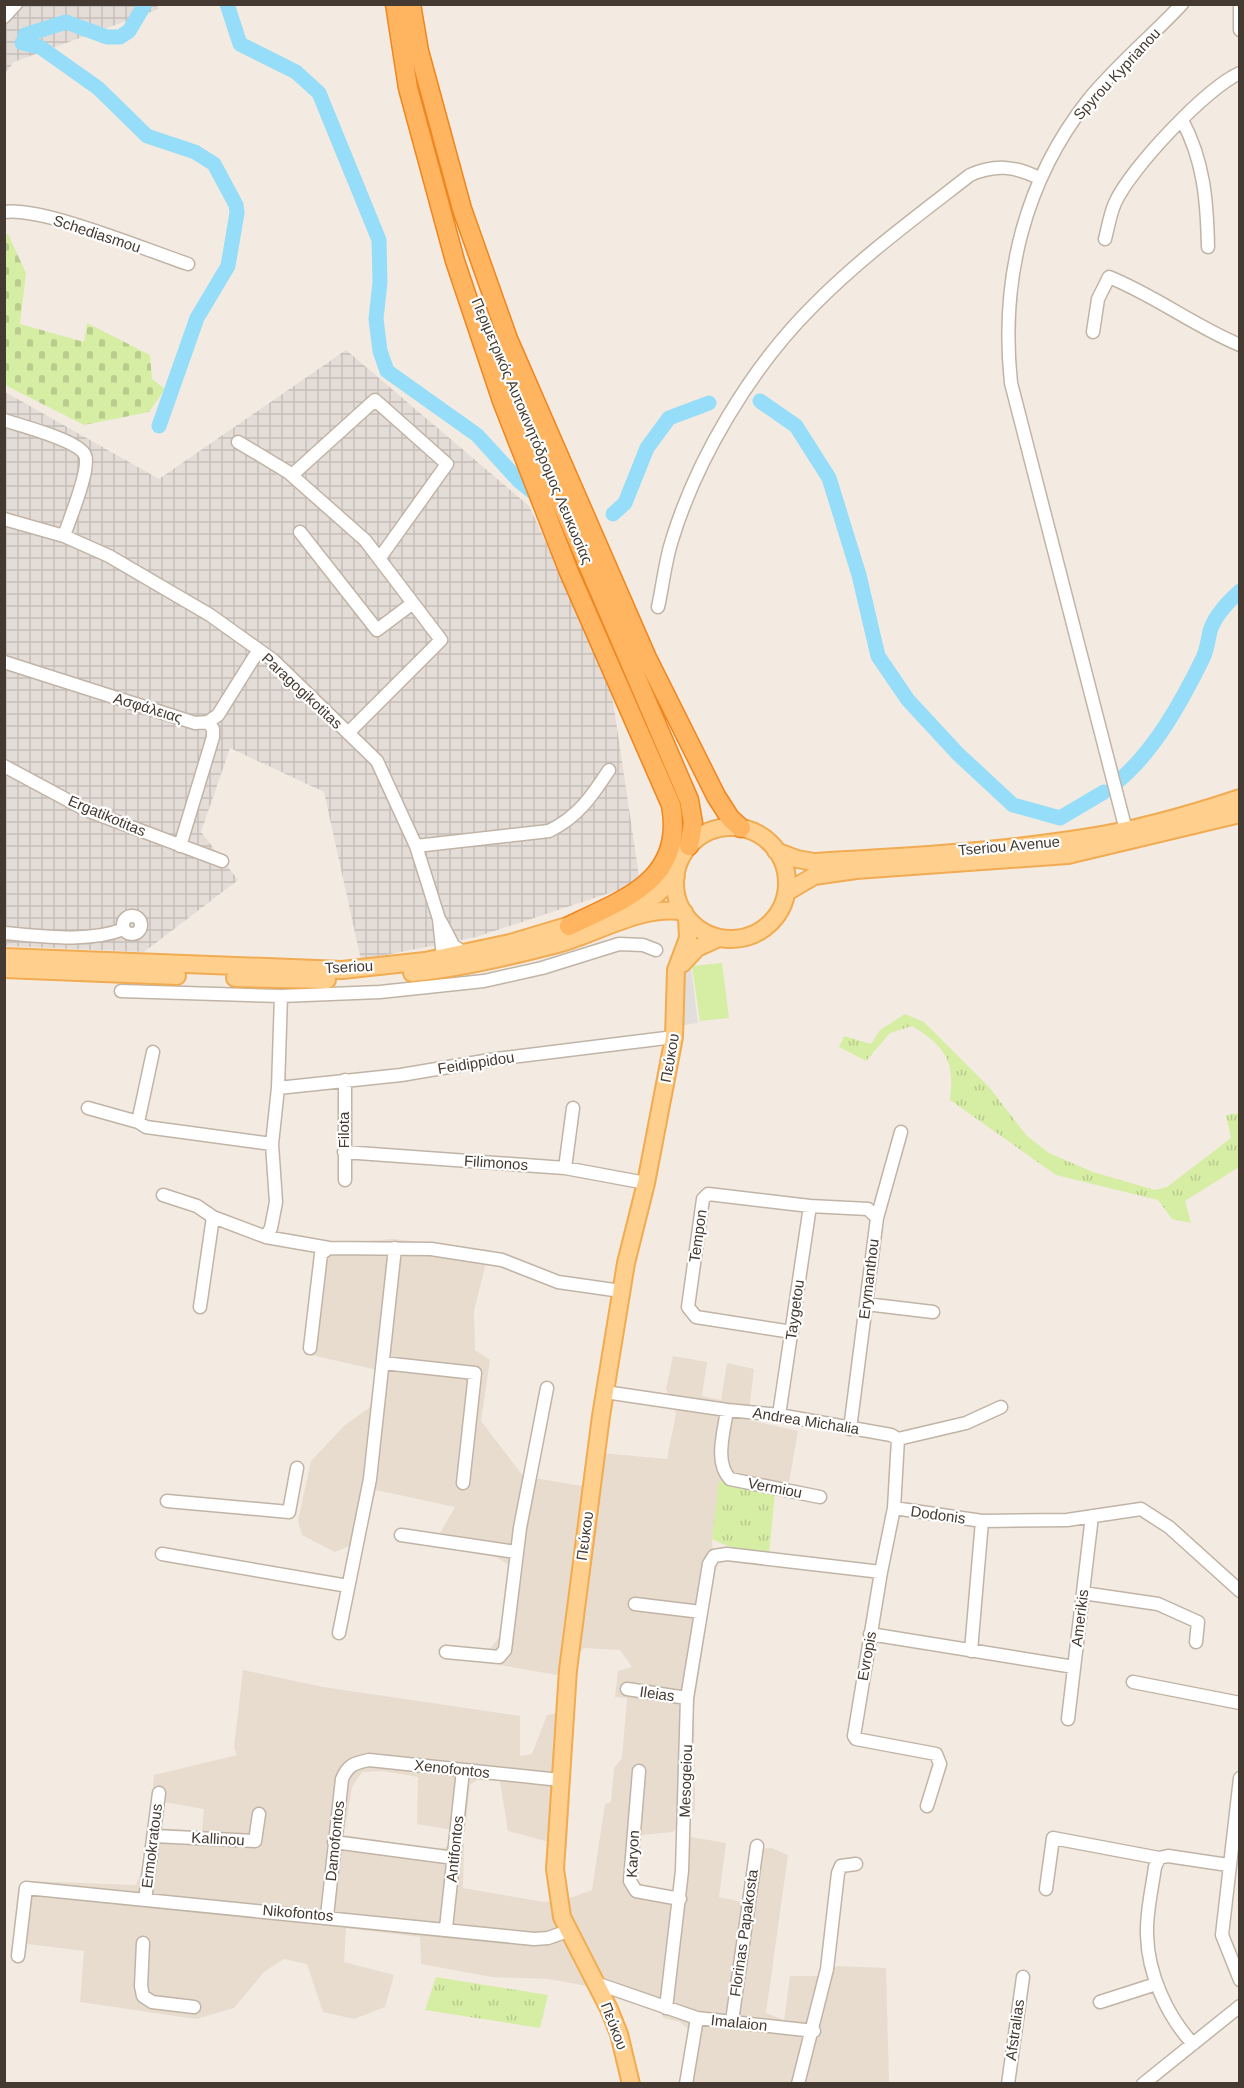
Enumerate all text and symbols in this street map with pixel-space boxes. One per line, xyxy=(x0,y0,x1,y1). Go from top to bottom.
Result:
street label: Spyrou Kyprianou xyxy=(1070,24,1164,123)
street label: Schediasmou xyxy=(51,211,143,256)
street label: Περιμετρικός Αυτοκινητόδρομος Λευκωσίας xyxy=(469,295,596,566)
street label: Paragogikotitas xyxy=(259,649,346,732)
street label: Ασφάλειας xyxy=(112,689,185,726)
street label: Ergatikotitas xyxy=(66,792,149,839)
street label: Tseriou Avenue xyxy=(957,833,1061,858)
street label: Tseriou xyxy=(324,957,374,976)
street label: Πεύκου xyxy=(657,1032,682,1084)
street label: Feidippidou xyxy=(436,1048,516,1077)
street label: Filota xyxy=(335,1111,352,1148)
street label: Filimonos xyxy=(463,1152,529,1173)
street label: Tempon xyxy=(685,1208,710,1264)
street label: Erymanthou xyxy=(855,1238,882,1320)
street label: Taygetou xyxy=(782,1279,807,1341)
street label: Andrea Michalia xyxy=(752,1404,861,1437)
street label: Vermiou xyxy=(746,1474,804,1501)
street label: Dodonis xyxy=(910,1502,967,1527)
street label: Πεύκου xyxy=(573,1510,596,1562)
street label: Amerikis xyxy=(1068,1588,1091,1648)
street label: Evropis xyxy=(854,1630,879,1682)
street label: Ileias xyxy=(639,1683,676,1704)
street label: Mesogeiou xyxy=(676,1744,695,1818)
street label: Xenofontos xyxy=(413,1756,491,1781)
street label: Damofontos xyxy=(322,1800,347,1882)
street label: Ermokratous xyxy=(138,1803,165,1889)
street label: Antifontos xyxy=(443,1815,466,1883)
street label: Kallinou xyxy=(191,1829,245,1848)
street label: Karyon xyxy=(623,1830,642,1878)
street label: Florinas Papakosta xyxy=(726,1868,761,1998)
street label: Nikofontos xyxy=(262,1901,334,1924)
street label: Afstralias xyxy=(1002,1998,1027,2062)
street label: Πεύκου xyxy=(598,2000,631,2052)
street label: Imalaion xyxy=(710,2011,768,2034)

